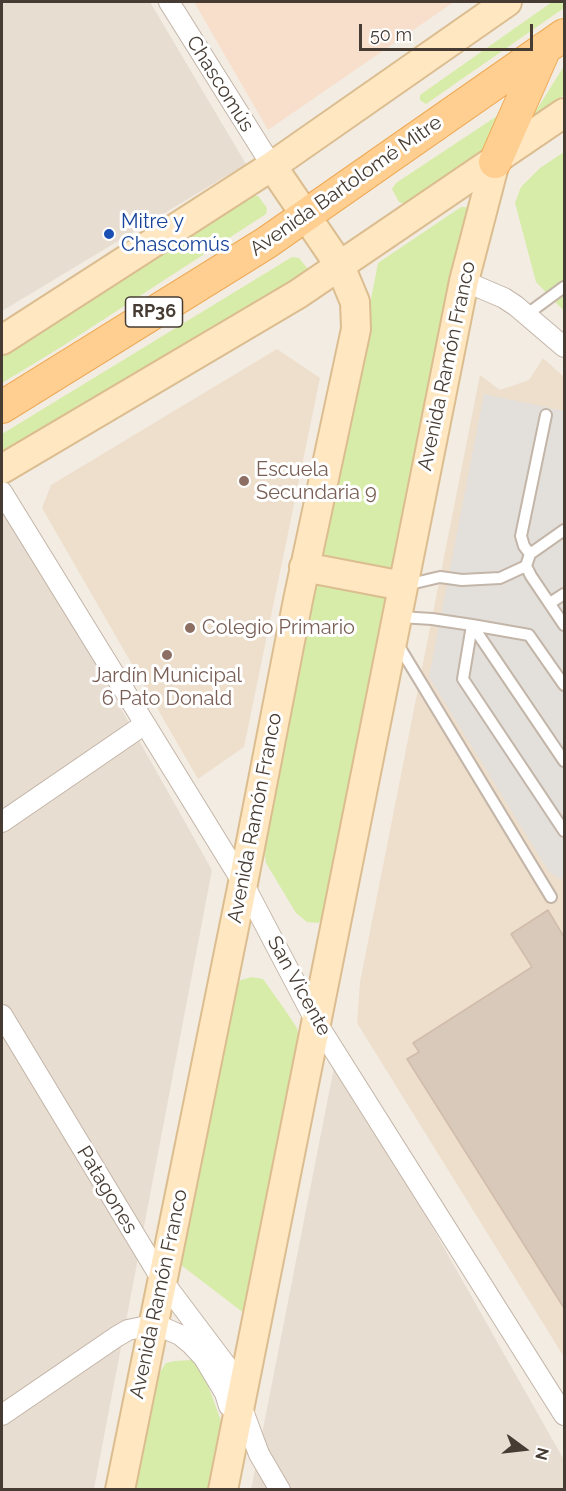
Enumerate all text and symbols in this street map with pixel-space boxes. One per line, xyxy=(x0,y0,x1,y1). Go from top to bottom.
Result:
scale bar xyxy=(362,12,536,50)
text: 50 m xyxy=(370,24,412,45)
street label: Chascomús xyxy=(181,32,259,136)
street label: Avenida Bartolomé Mitre xyxy=(245,111,447,261)
place label: Mitre y Chascomús xyxy=(121,210,230,257)
marker: Mitre y Chascomús xyxy=(102,227,116,241)
street label: Avenida Ramón Franco xyxy=(413,259,481,473)
road number: RP36 xyxy=(126,297,182,327)
place label: Escuela Secundaria 9 xyxy=(256,458,377,505)
marker: Escuela Secundaria 9 xyxy=(237,474,251,488)
place label: Colegio Primario xyxy=(202,616,355,640)
marker: Colegio Primario xyxy=(183,621,197,635)
marker: Jardín Municipal 6 Pato Donald xyxy=(160,648,174,662)
place label: Jardín Municipal 6 Pato Donald xyxy=(92,664,242,711)
street label: Avenida Ramón Franco xyxy=(223,711,287,925)
street label: San Vicente xyxy=(262,932,336,1040)
street label: Patagones xyxy=(71,1142,143,1238)
street label: Avenida Ramón Franco xyxy=(125,1187,193,1401)
north arrow xyxy=(494,1419,554,1479)
text: N xyxy=(531,1445,553,1462)

